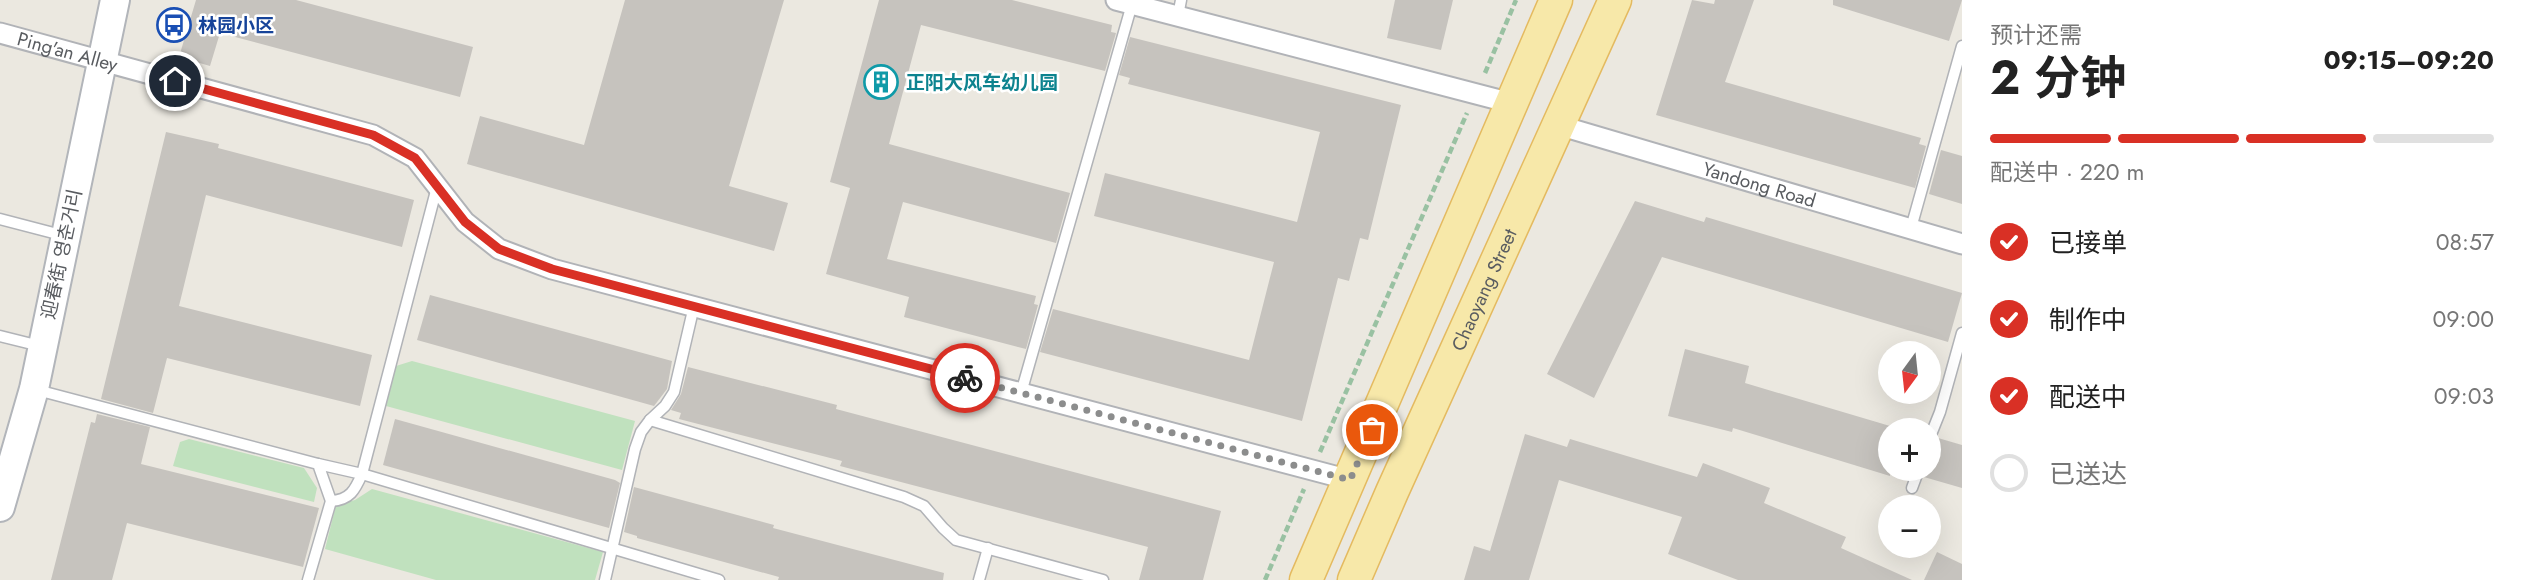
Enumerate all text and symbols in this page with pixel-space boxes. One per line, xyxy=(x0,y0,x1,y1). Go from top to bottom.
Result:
bus stop icon: 林园小区 xyxy=(155,6,193,44)
place label: 林园小区 xyxy=(198,12,274,39)
text: 预计还需 xyxy=(1990,18,2082,52)
street label: Ping'an Alley xyxy=(14,25,121,79)
text: 09:15–09:20 xyxy=(2323,41,2494,79)
text: 2 分钟 xyxy=(1990,45,2126,111)
pin xyxy=(145,51,205,111)
icon: home xyxy=(156,62,194,100)
building icon: 正阳大风车幼儿园 xyxy=(862,63,900,101)
place label: 正阳大风车幼儿园 xyxy=(906,69,1058,96)
street label: Yandong Road xyxy=(1700,155,1819,214)
text: 配送中 · 220 m xyxy=(1990,155,2145,189)
street label: 迎春街 영춘거리 xyxy=(34,186,88,322)
icon: check xyxy=(1990,223,2028,261)
street label: Chaoyang Street xyxy=(1445,224,1524,355)
text: 已接单 xyxy=(2049,224,2127,262)
text: 08:57 xyxy=(2436,225,2494,259)
icon: check xyxy=(1990,300,2028,338)
text: 制作中 xyxy=(2049,301,2127,339)
text: 09:00 xyxy=(2432,302,2494,336)
north arrow xyxy=(1878,341,1941,404)
map controls xyxy=(1878,341,1941,558)
courier xyxy=(930,343,1000,413)
icon: bike xyxy=(946,359,984,397)
icon: check xyxy=(1990,377,2028,415)
text: 配送中 xyxy=(2049,378,2127,416)
text: 09:03 xyxy=(2434,379,2494,413)
pin xyxy=(1342,400,1402,460)
icon: bag xyxy=(1353,411,1391,449)
button: + xyxy=(1878,418,1941,481)
text: 已送达 xyxy=(2049,455,2127,493)
button: − xyxy=(1878,495,1941,558)

